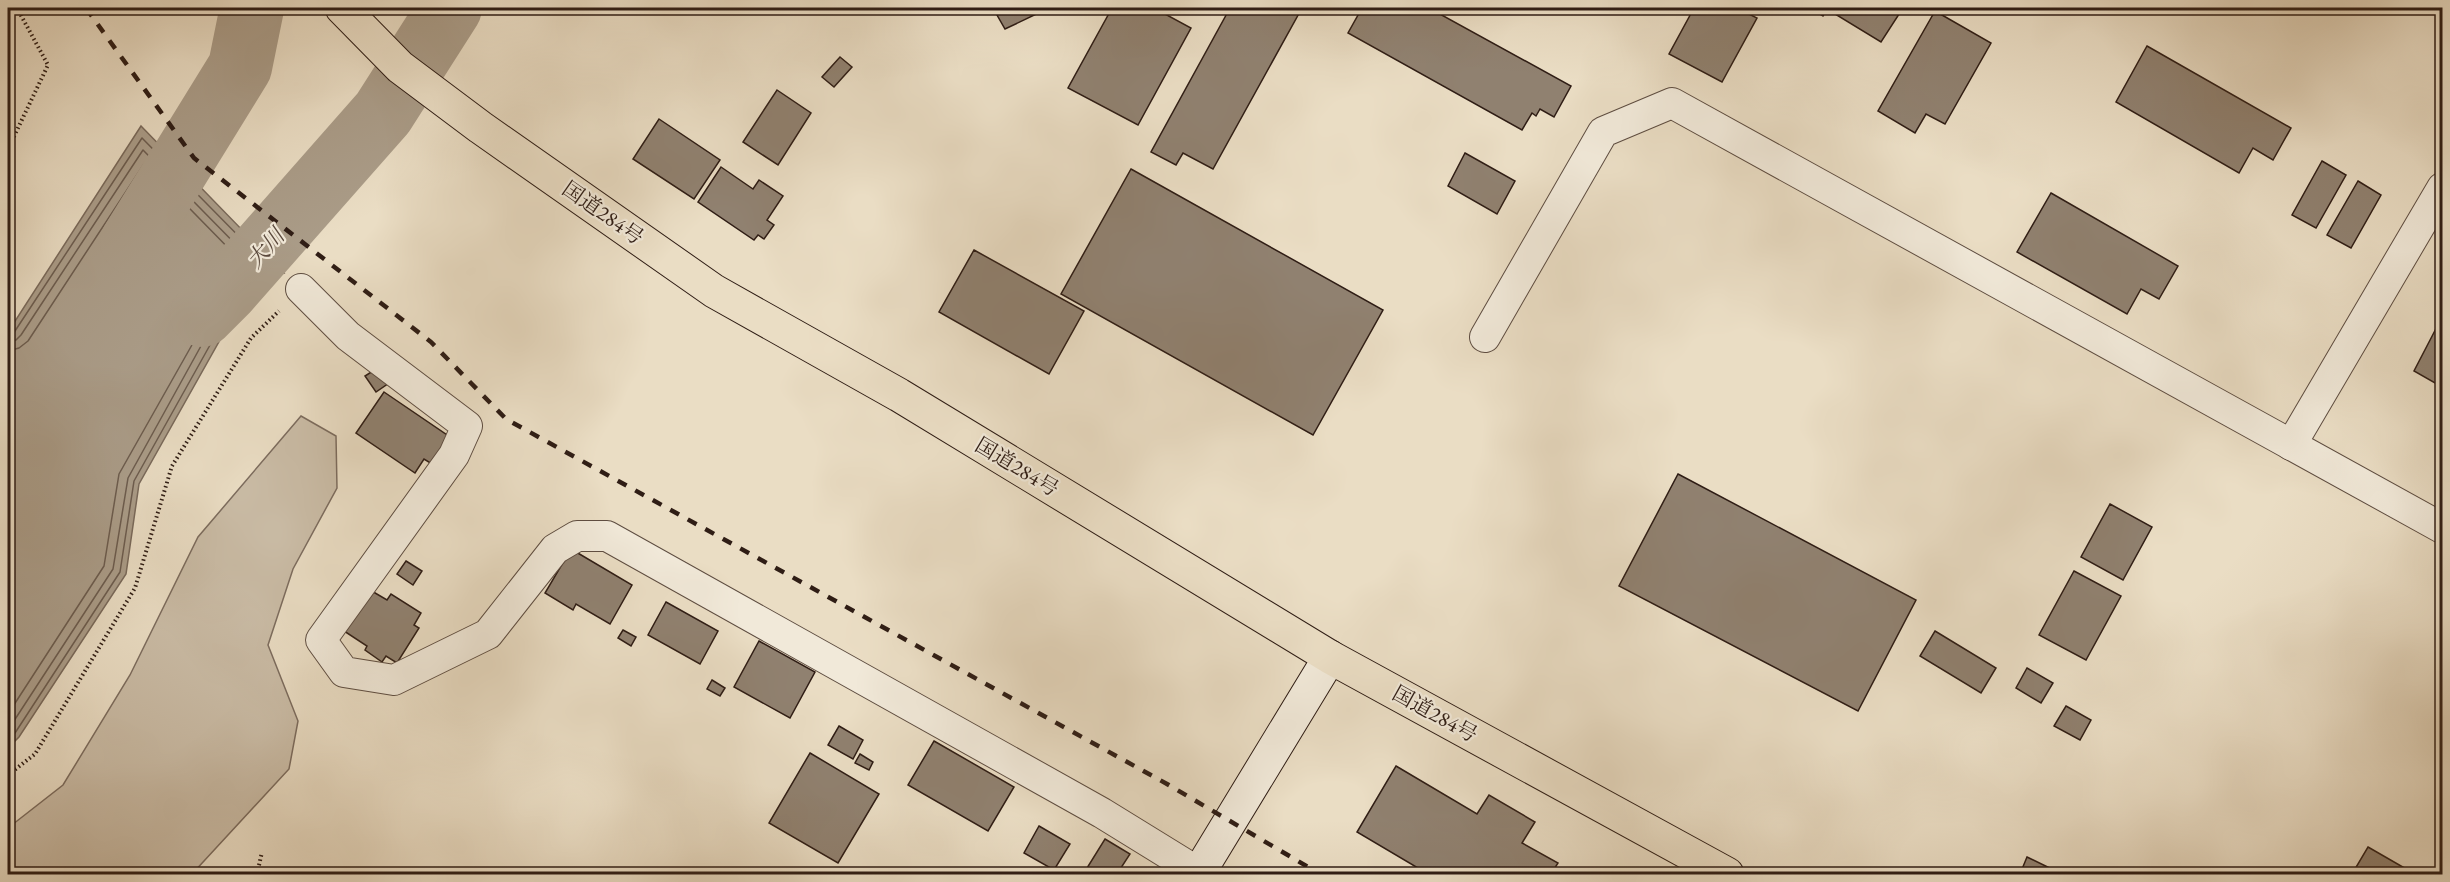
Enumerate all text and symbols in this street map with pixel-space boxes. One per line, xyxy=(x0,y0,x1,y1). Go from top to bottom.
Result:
street label: 国道284号 xyxy=(557,175,649,250)
water label: 大川 xyxy=(240,221,292,274)
street label: 国道284号 xyxy=(970,431,1064,502)
street label: 国道284号 xyxy=(1388,679,1483,748)

